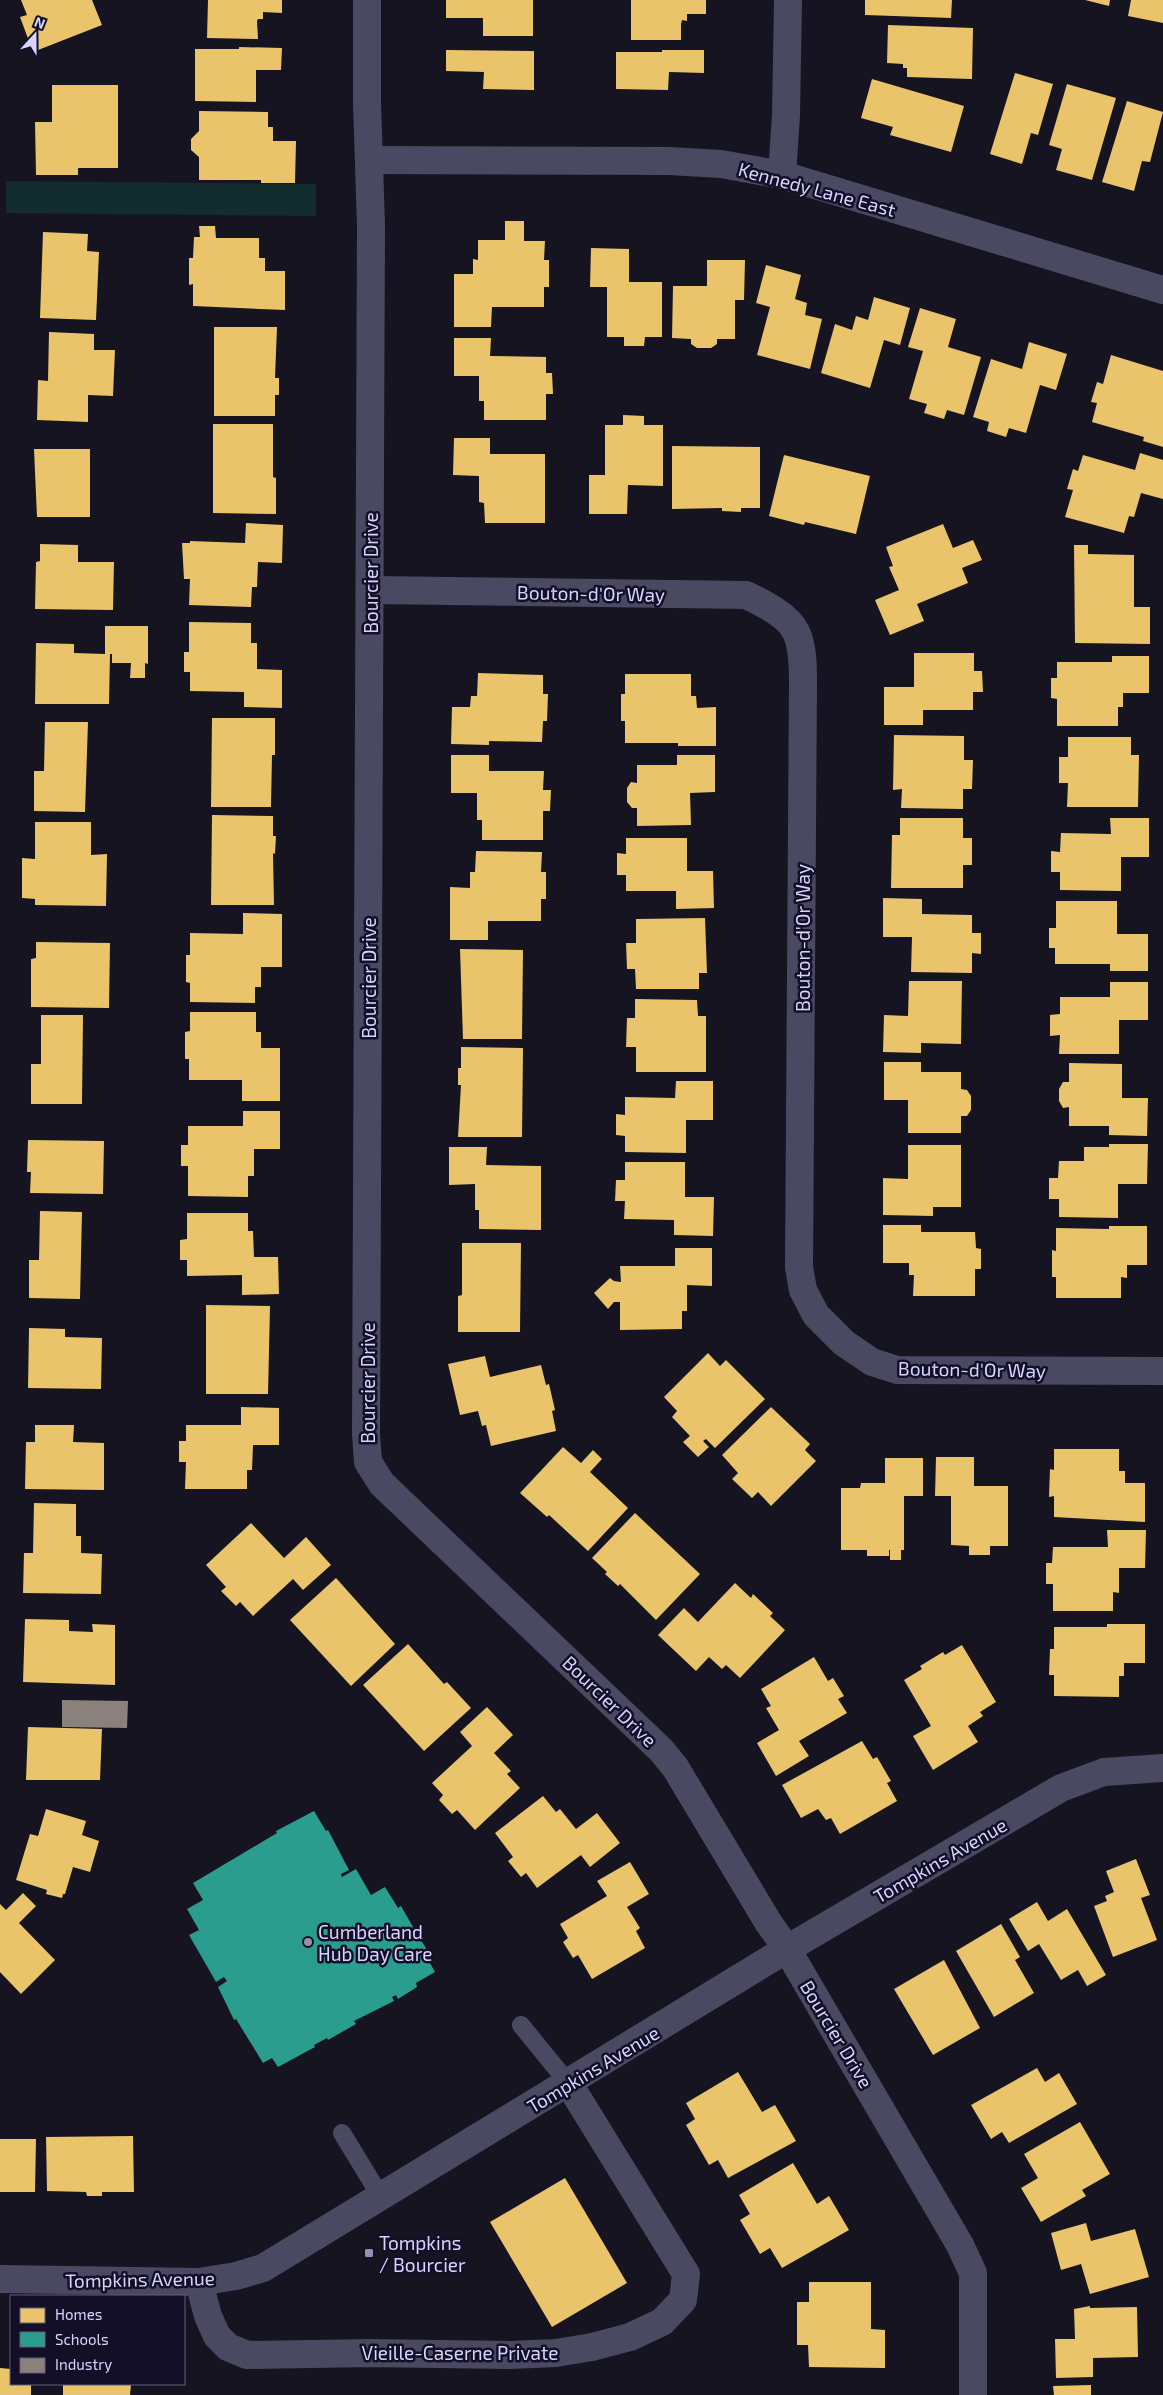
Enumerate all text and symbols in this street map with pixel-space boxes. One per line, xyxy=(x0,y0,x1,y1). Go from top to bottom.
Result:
north arrow xyxy=(10,10,60,60)
text: N xyxy=(32,13,48,32)
street label: Kennedy Lane East xyxy=(736,157,898,221)
street label: Bourcier Drive xyxy=(359,512,382,634)
street label: Bouton-d'Or Way xyxy=(517,580,665,606)
street label: Bouton-d'Or Way xyxy=(791,864,814,1012)
street label: Bourcier Drive xyxy=(357,917,380,1039)
street label: Bourcier Drive xyxy=(356,1322,379,1444)
street label: Bouton-d'Or Way xyxy=(898,1356,1046,1382)
street label: Bourcier Drive xyxy=(558,1651,662,1751)
street label: Tompkins Avenue xyxy=(869,1813,1011,1907)
place label: Cumberland Hub Day Care xyxy=(318,1920,432,1965)
marker: Cumberland Hub Day Care xyxy=(302,1936,314,1948)
street label: Bourcier Drive xyxy=(796,1976,878,2092)
street label: Tompkins Avenue xyxy=(523,2021,663,2117)
place label: Tompkins / Bourcier xyxy=(379,2231,466,2276)
marker: Tompkins / Bourcier xyxy=(363,2247,375,2259)
street label: Tompkins Avenue xyxy=(65,2266,215,2292)
legend xyxy=(10,2295,185,2385)
text: Homes xyxy=(55,2305,102,2323)
text: Schools xyxy=(55,2330,109,2348)
street label: Vieille-Caserne Private xyxy=(362,2341,558,2364)
text: Industry xyxy=(55,2355,112,2373)

